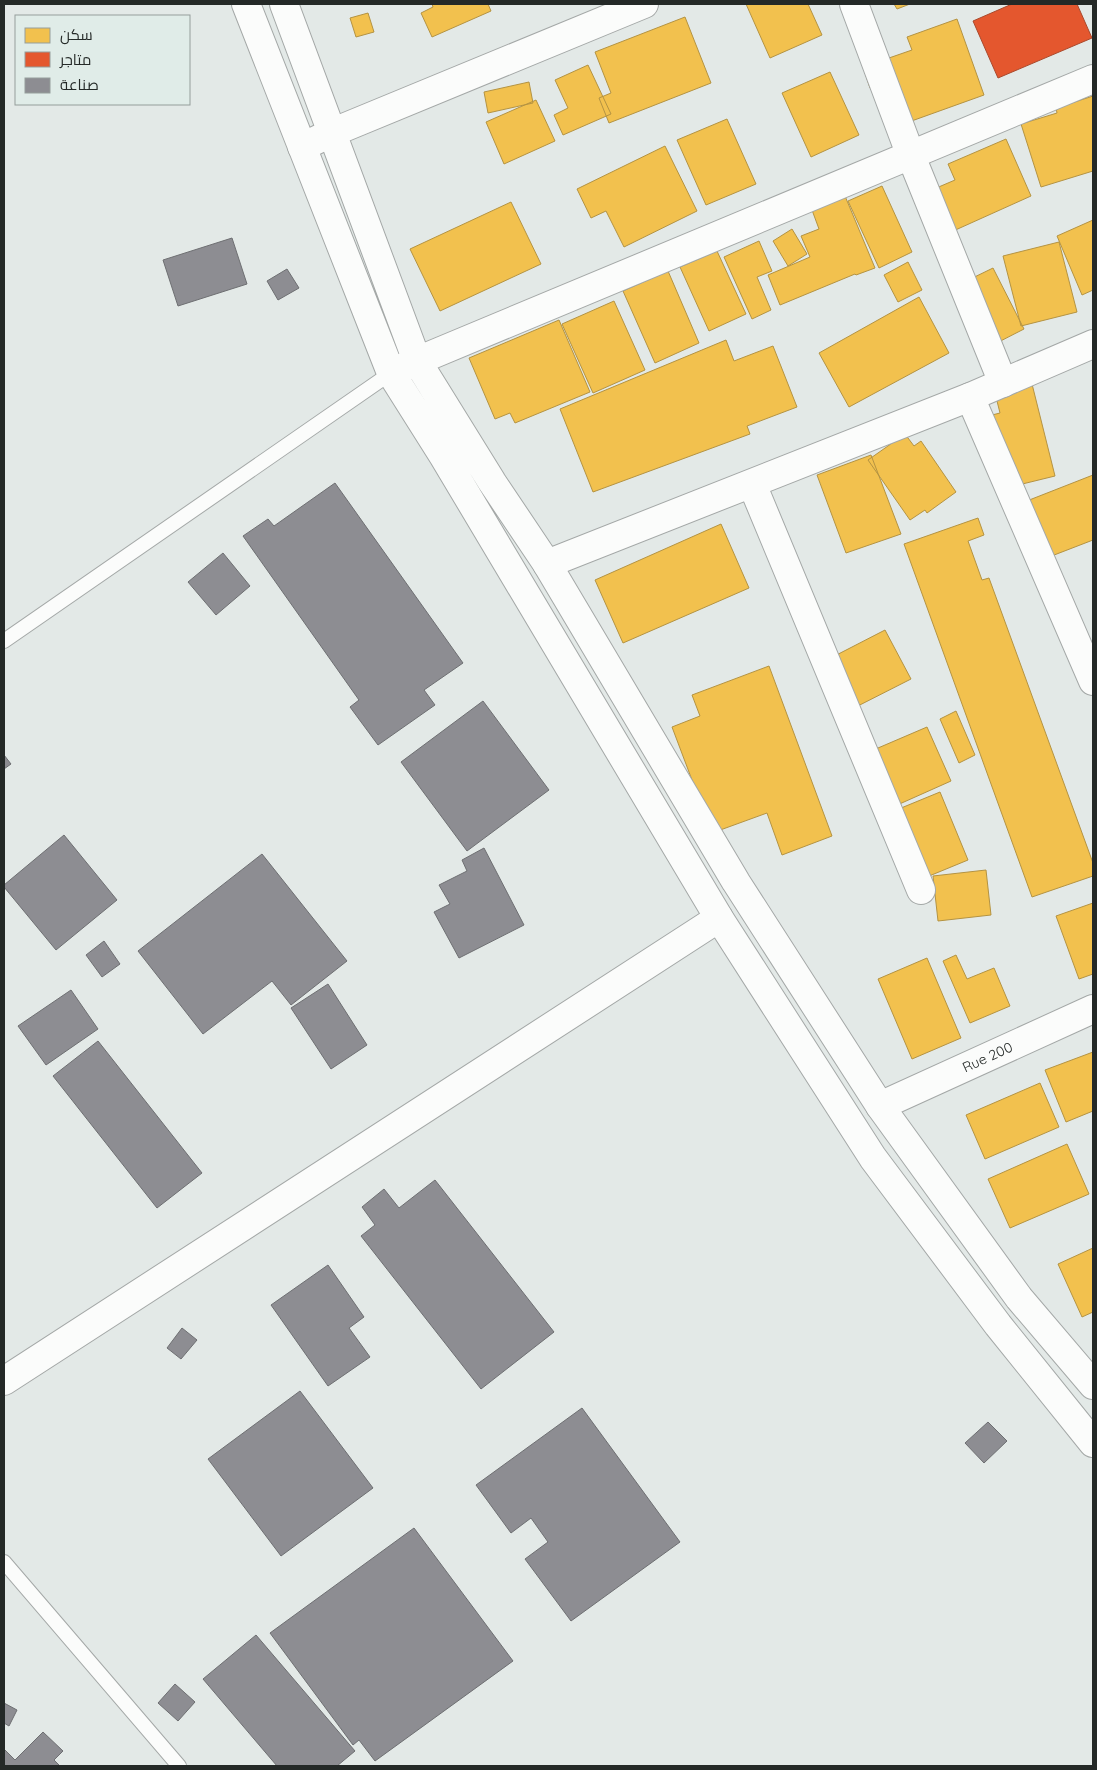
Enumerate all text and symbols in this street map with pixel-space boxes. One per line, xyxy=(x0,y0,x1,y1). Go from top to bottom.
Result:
legend xyxy=(15,15,190,105)
text: سكن xyxy=(60,25,93,45)
text: متاجر xyxy=(59,50,91,69)
text: صناعة xyxy=(60,75,99,94)
street label: Rue 200 xyxy=(959,1038,1015,1076)

